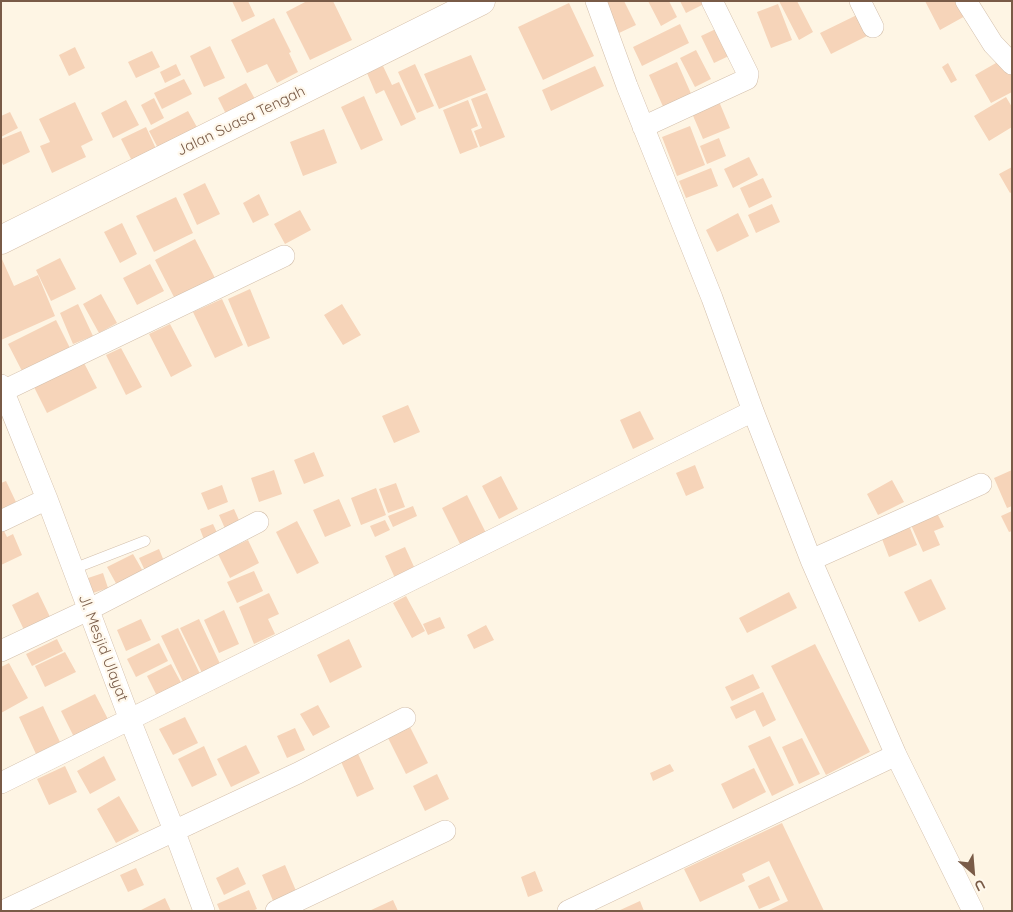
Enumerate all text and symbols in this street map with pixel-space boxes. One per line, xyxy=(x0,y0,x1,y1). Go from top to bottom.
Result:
street label: Jalan Suasa Tengah xyxy=(174,82,308,160)
street label: Jl. Mesjid Ulayat xyxy=(74,592,132,704)
north arrow xyxy=(948,847,998,897)
text: U xyxy=(971,875,988,896)

